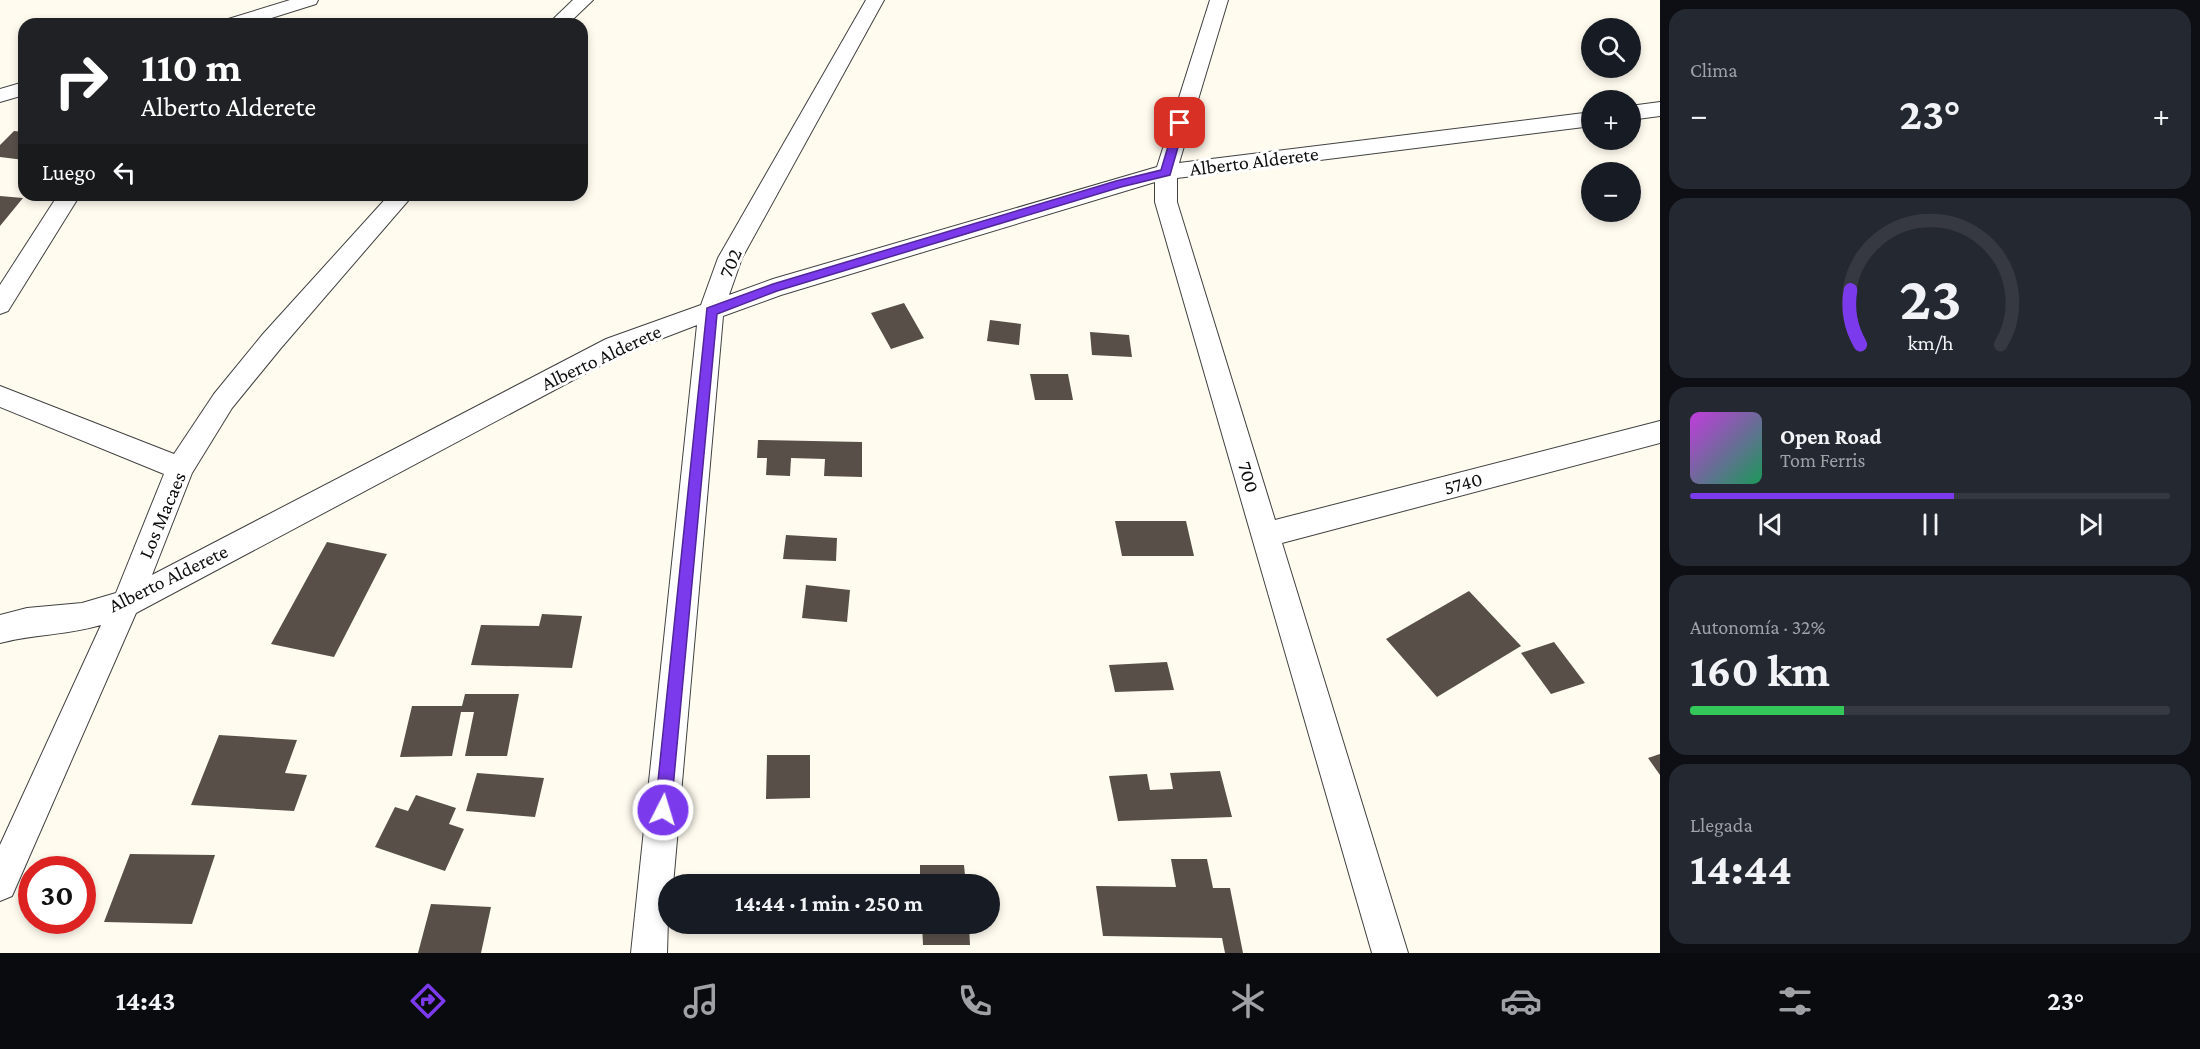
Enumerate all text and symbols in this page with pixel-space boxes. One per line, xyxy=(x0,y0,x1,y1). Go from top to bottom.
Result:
map controls xyxy=(1581,18,1641,222)
button: search xyxy=(1581,18,1641,78)
icon: right xyxy=(42,42,120,120)
text: 110 m xyxy=(141,43,242,90)
text: Clima xyxy=(1690,59,1738,81)
text: 23° xyxy=(1899,89,1961,139)
button: + xyxy=(1581,90,1641,150)
text: Alberto Alderete xyxy=(141,92,316,122)
text: − xyxy=(1690,96,1707,133)
text: + xyxy=(2153,96,2170,133)
pin xyxy=(1154,97,1205,148)
icon: arrive xyxy=(1163,106,1196,139)
street label: Alberto Alderete xyxy=(1188,142,1320,180)
icon: left xyxy=(108,156,141,189)
text: Luego xyxy=(42,160,96,185)
button: − xyxy=(1581,162,1641,222)
street label: 702 xyxy=(714,245,746,281)
text: 23 xyxy=(1899,263,1961,332)
street label: Alberto Alderete xyxy=(538,320,665,394)
text: km/h xyxy=(1907,331,1954,355)
text: Open Road xyxy=(1780,424,1882,449)
text: Tom Ferris xyxy=(1780,449,1865,471)
street label: 700 xyxy=(1234,459,1264,495)
street label: 5740 xyxy=(1441,467,1485,499)
street label: Los Macaes xyxy=(134,468,190,561)
icon: previous xyxy=(1754,508,1787,541)
icon: pause xyxy=(1914,508,1947,541)
icon: next xyxy=(2074,508,2107,541)
street label: Alberto Alderete xyxy=(105,540,231,616)
text: Autonomía · 32% xyxy=(1690,616,1825,638)
text: 160 km xyxy=(1690,646,1830,696)
position arrow xyxy=(631,778,695,842)
text: Llegada xyxy=(1690,814,1753,836)
text: 14:44 xyxy=(1690,844,1792,894)
speed limit sign: 30 xyxy=(18,856,96,934)
text: 14:44 · 1 min · 250 m xyxy=(735,891,923,916)
icon: directions xyxy=(407,980,449,1022)
icon: music xyxy=(680,980,722,1022)
icon: phone xyxy=(954,980,996,1022)
icon: climate xyxy=(1227,980,1269,1022)
icon: car xyxy=(1500,980,1542,1022)
icon: filters xyxy=(1774,980,1816,1022)
text: 14:43 xyxy=(116,986,175,1016)
text: 23° xyxy=(2047,986,2084,1016)

